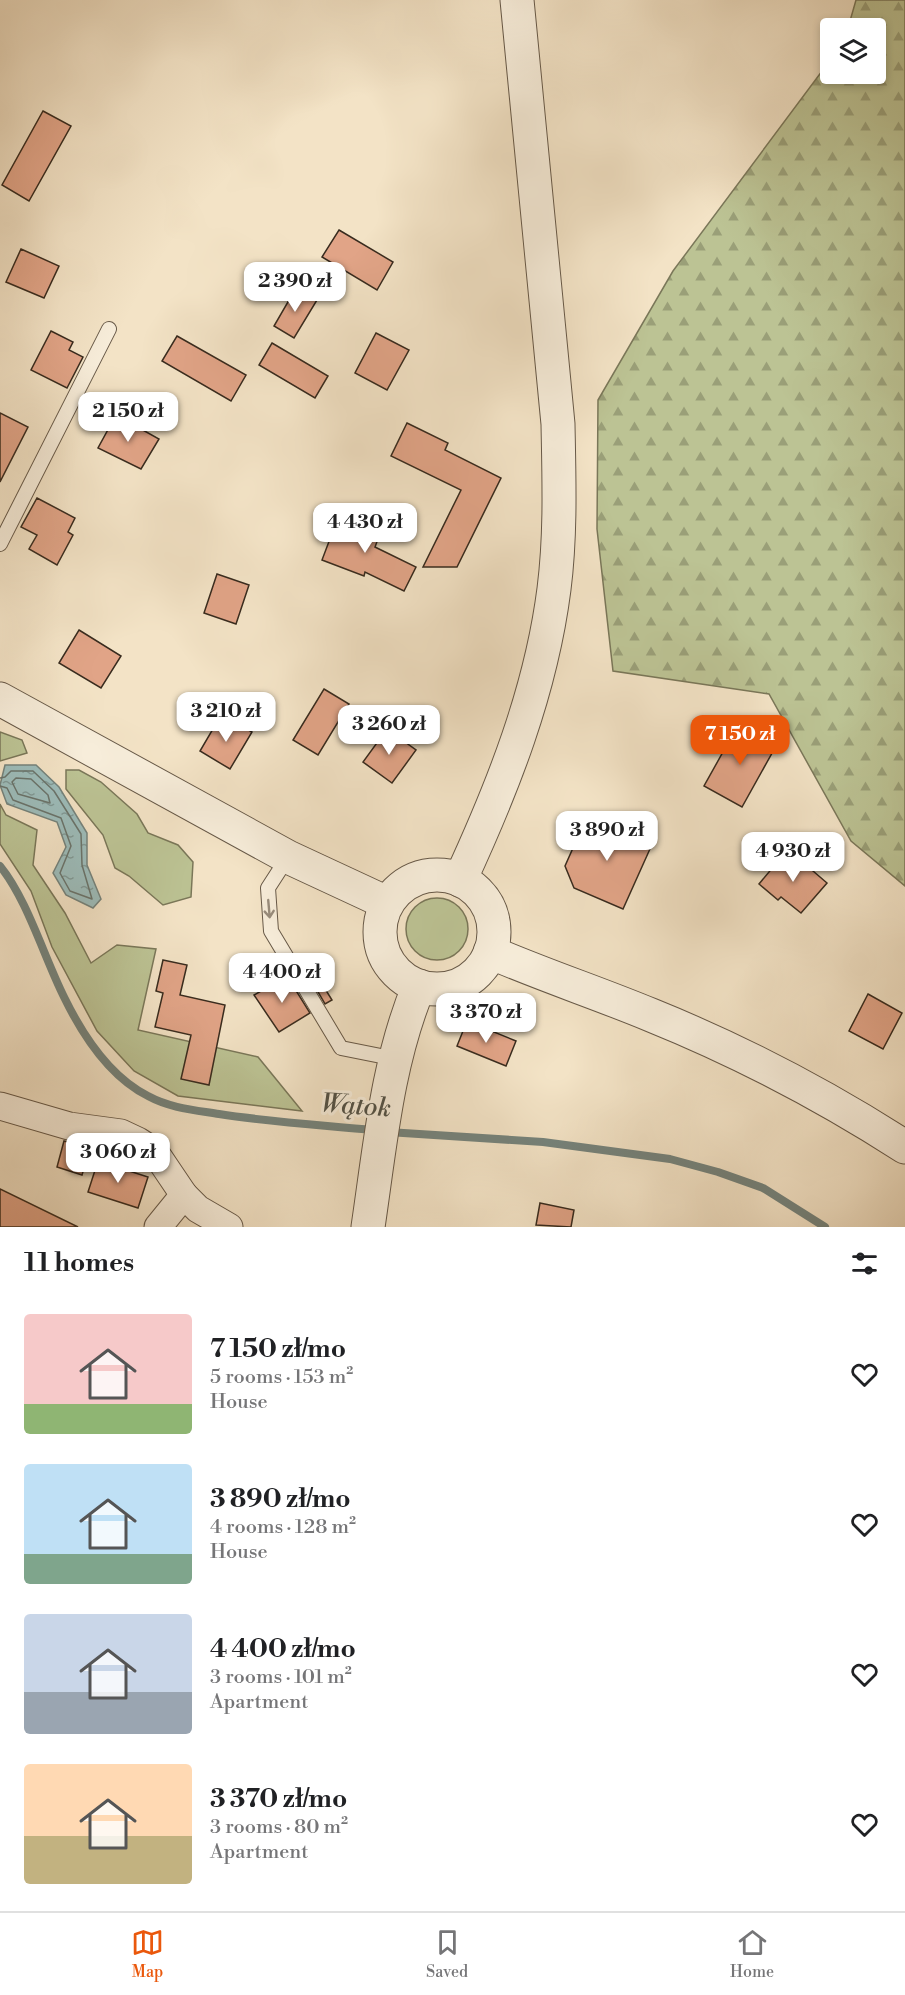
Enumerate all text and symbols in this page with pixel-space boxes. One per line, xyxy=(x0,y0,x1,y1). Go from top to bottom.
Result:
map controls xyxy=(820,18,886,84)
button: layers xyxy=(820,18,886,84)
pin: 2 390 zł xyxy=(233,262,357,313)
text: 2 390 zł xyxy=(258,269,332,294)
pin: 2 150 zł xyxy=(66,392,190,443)
text: 2 150 zł xyxy=(92,399,164,424)
pin: 4 430 zł xyxy=(303,503,427,554)
text: 4 430 zł xyxy=(327,510,403,535)
pin: 3 210 zł xyxy=(164,692,288,743)
text: 3 210 zł xyxy=(191,699,261,724)
pin: 3 260 zł xyxy=(327,705,451,756)
text: 3 260 zł xyxy=(352,712,426,737)
pin: 7 150 zł xyxy=(678,715,802,766)
text: 7 150 zł xyxy=(705,722,775,747)
pin: 3 890 zł xyxy=(545,811,669,862)
text: 3 890 zł xyxy=(570,818,644,843)
pin: 4 930 zł xyxy=(731,832,855,883)
text: 4 930 zł xyxy=(755,839,831,864)
one-way arrow xyxy=(264,899,275,919)
pin: 4 400 zł xyxy=(220,953,344,1004)
text: 4 400 zł xyxy=(243,960,321,985)
pin: 3 370 zł xyxy=(424,993,548,1044)
text: 3 370 zł xyxy=(450,1000,522,1025)
water label: Wątok xyxy=(320,1088,392,1124)
pin: 3 060 zł xyxy=(56,1133,180,1184)
text: 3 060 zł xyxy=(80,1140,156,1165)
text: 11 homes xyxy=(24,1247,134,1279)
icon: filters xyxy=(848,1247,881,1280)
text: 7 150 zł/mo xyxy=(210,1333,346,1365)
icon: home xyxy=(72,1338,144,1410)
icon: heart xyxy=(848,1358,881,1391)
text: 5 rooms · 153 m² xyxy=(210,1365,353,1390)
text: House xyxy=(210,1390,268,1415)
text: 3 890 zł/mo xyxy=(210,1483,351,1515)
icon: home xyxy=(72,1488,144,1560)
icon: heart xyxy=(848,1508,881,1541)
text: 4 rooms · 128 m² xyxy=(210,1515,356,1540)
text: House xyxy=(210,1540,268,1565)
text: 4 400 zł/mo xyxy=(210,1633,356,1665)
icon: home xyxy=(72,1638,144,1710)
icon: heart xyxy=(848,1658,881,1691)
text: 3 rooms · 101 m² xyxy=(210,1665,352,1690)
text: Apartment xyxy=(210,1690,308,1715)
text: 3 370 zł/mo xyxy=(210,1783,347,1815)
icon: home xyxy=(72,1788,144,1860)
icon: heart xyxy=(848,1808,881,1841)
text: 3 rooms · 80 m² xyxy=(210,1815,348,1840)
text: Apartment xyxy=(210,1840,308,1865)
tab: Map xyxy=(131,1926,164,1982)
tab: Saved xyxy=(426,1926,468,1982)
tab: Home xyxy=(730,1926,774,1982)

